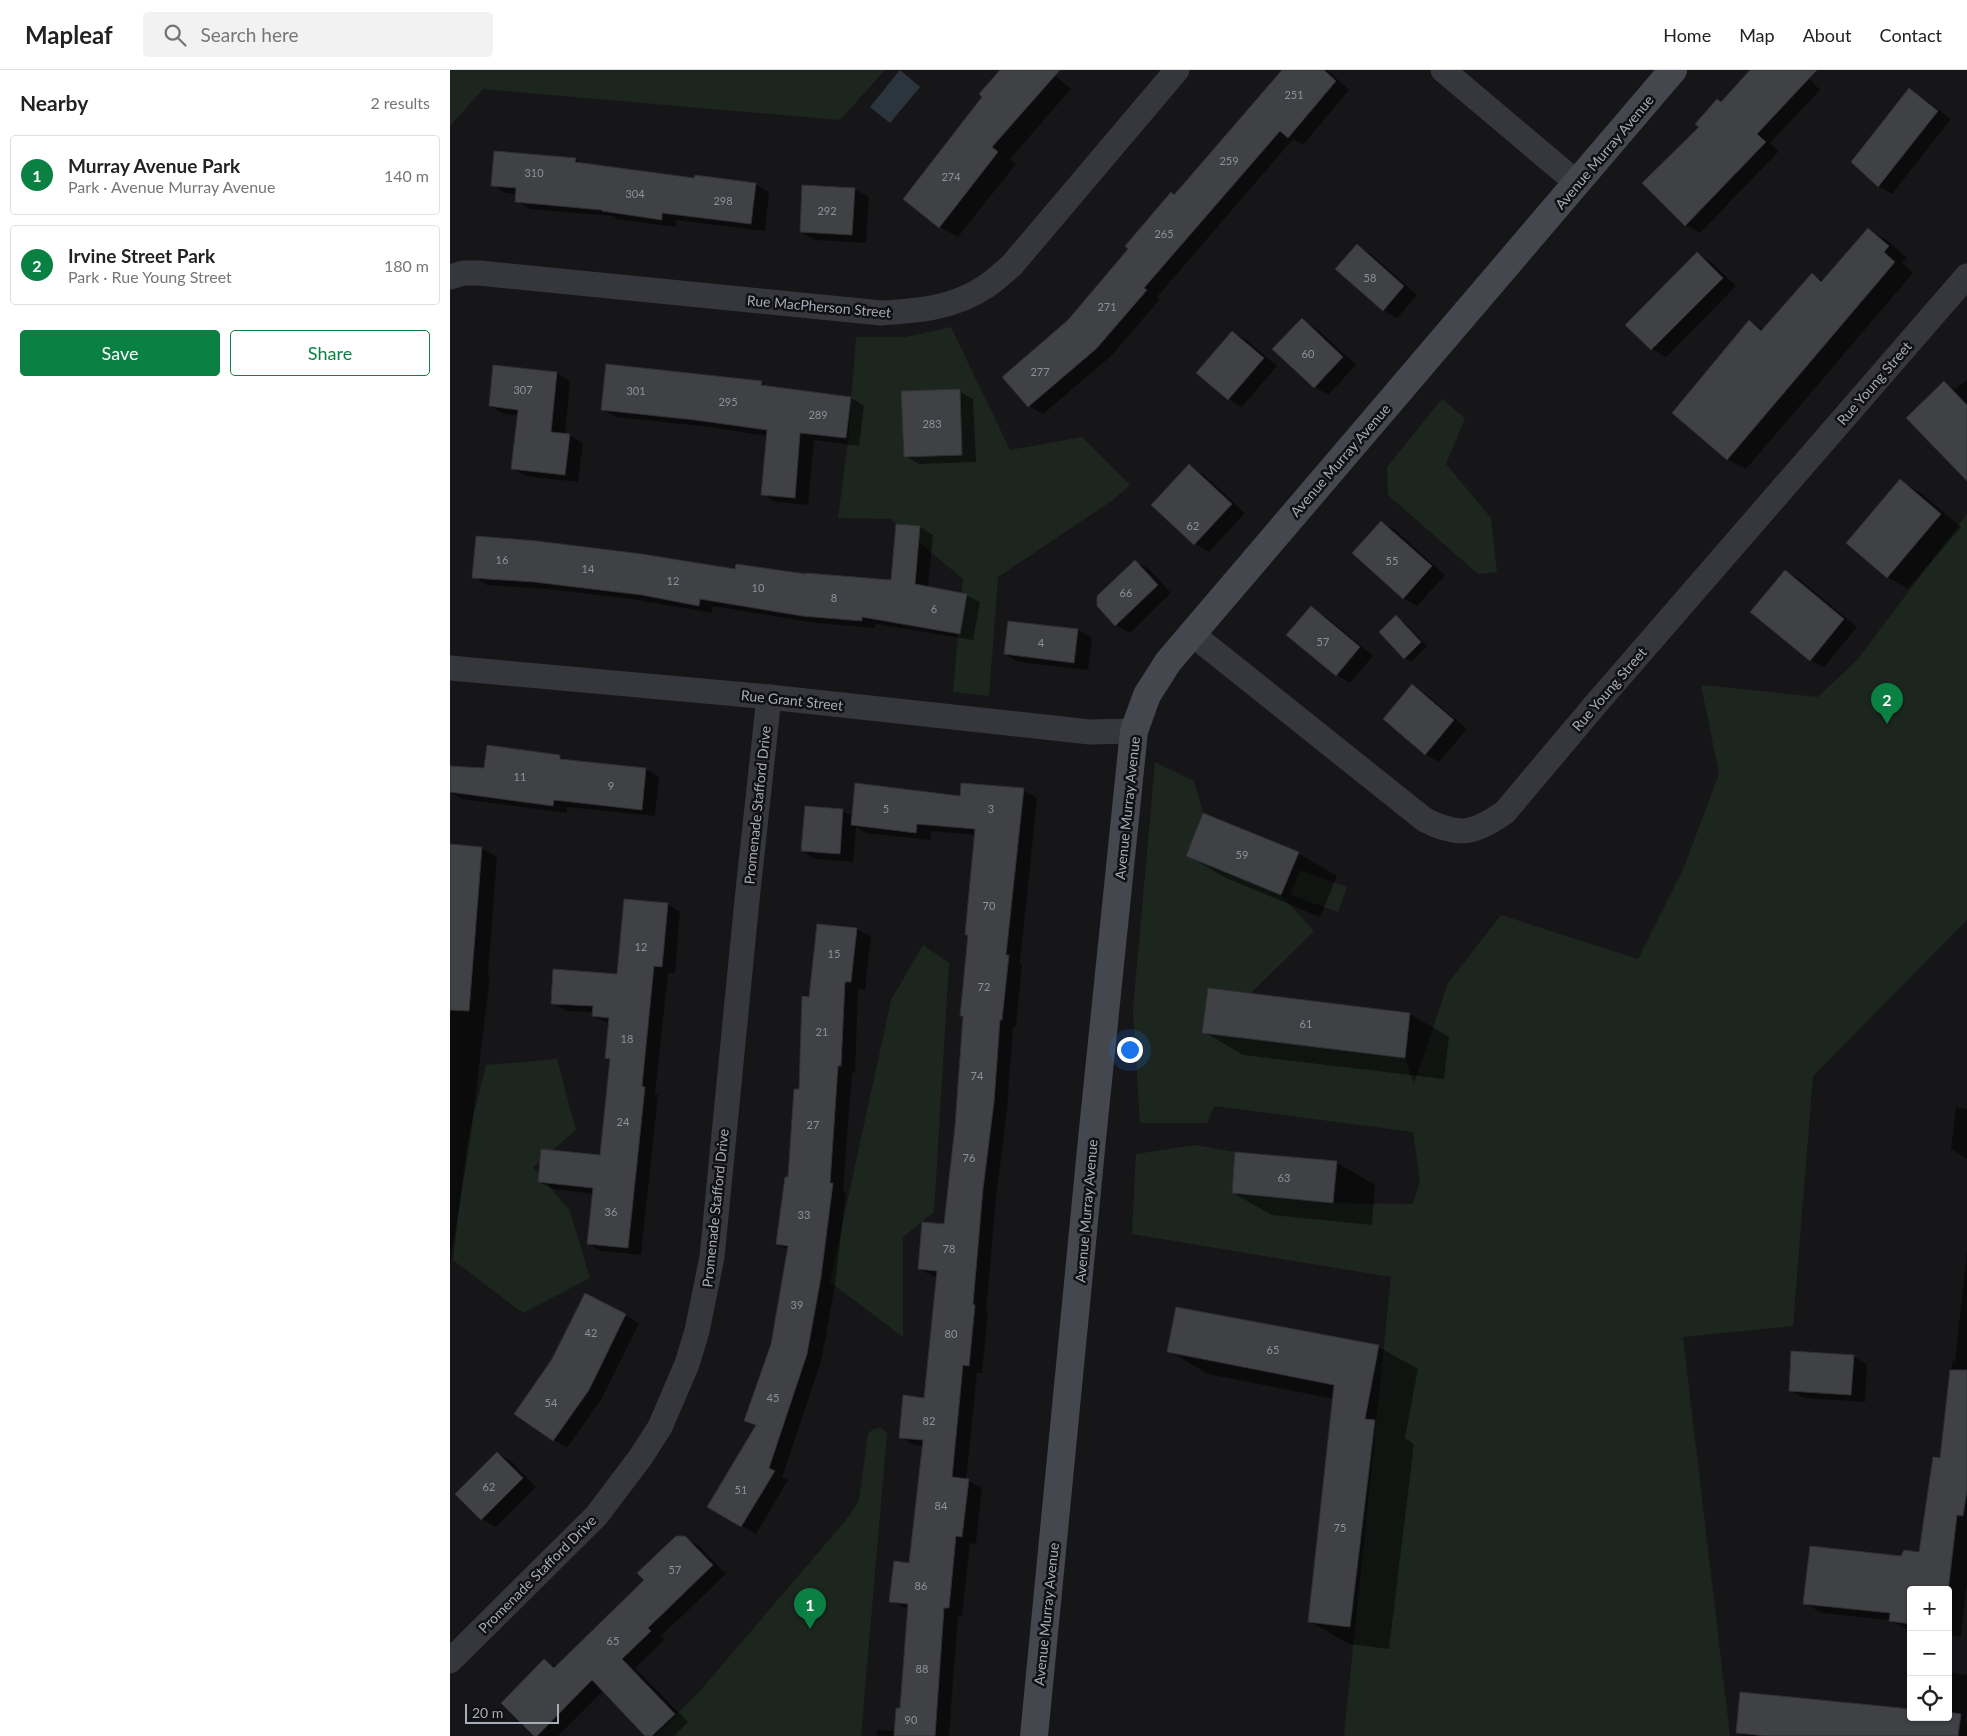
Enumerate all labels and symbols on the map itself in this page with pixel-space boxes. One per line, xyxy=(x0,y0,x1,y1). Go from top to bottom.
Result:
house number: 251 xyxy=(1284,88,1304,101)
street label: Avenue Murray Avenue xyxy=(1551,91,1657,213)
house number: 259 xyxy=(1219,154,1239,167)
house number: 310 xyxy=(524,166,544,179)
house number: 274 xyxy=(941,170,961,183)
house number: 304 xyxy=(625,187,645,200)
house number: 298 xyxy=(713,194,733,207)
house number: 292 xyxy=(817,204,837,217)
house number: 265 xyxy=(1154,227,1174,240)
house number: 58 xyxy=(1364,271,1376,284)
street label: Rue MacPherson Street xyxy=(746,291,892,321)
house number: 271 xyxy=(1097,300,1117,313)
street label: Rue Young Street xyxy=(1833,338,1915,428)
house number: 60 xyxy=(1302,347,1315,360)
house number: 277 xyxy=(1030,365,1050,378)
house number: 307 xyxy=(513,383,533,396)
house number: 301 xyxy=(626,384,646,397)
house number: 295 xyxy=(718,395,738,408)
street label: Avenue Murray Avenue xyxy=(1286,400,1394,520)
house number: 289 xyxy=(808,408,828,421)
house number: 283 xyxy=(922,417,942,430)
house number: 62 xyxy=(1187,519,1199,532)
house number: 16 xyxy=(496,553,508,566)
house number: 55 xyxy=(1386,554,1398,567)
house number: 14 xyxy=(582,562,595,575)
house number: 12 xyxy=(667,574,679,587)
house number: 10 xyxy=(752,581,765,594)
house number: 66 xyxy=(1120,586,1132,599)
house number: 8 xyxy=(831,591,837,604)
house number: 6 xyxy=(931,602,937,615)
house number: 57 xyxy=(1317,635,1329,648)
house number: 4 xyxy=(1038,636,1045,649)
street label: Rue Young Street xyxy=(1568,644,1650,734)
pin: 2 xyxy=(1871,683,1903,724)
street label: Rue Grant Street xyxy=(740,686,844,714)
street label: Promenade Stafford Drive xyxy=(740,725,774,885)
street label: Avenue Murray Avenue xyxy=(1111,736,1143,880)
house number: 11 xyxy=(514,770,526,783)
house number: 9 xyxy=(608,779,614,792)
house number: 5 xyxy=(883,802,889,815)
house number: 3 xyxy=(988,802,994,815)
house number: 59 xyxy=(1236,848,1248,861)
house number: 70 xyxy=(983,899,996,912)
house number: 12 xyxy=(635,940,647,953)
house number: 15 xyxy=(828,947,840,960)
house number: 72 xyxy=(978,980,990,993)
house number: 61 xyxy=(1300,1017,1312,1030)
house number: 21 xyxy=(816,1025,828,1038)
house number: 18 xyxy=(621,1032,633,1045)
your location xyxy=(1117,1037,1143,1063)
house number: 74 xyxy=(971,1069,984,1082)
house number: 24 xyxy=(617,1115,630,1128)
house number: 27 xyxy=(807,1118,819,1131)
street label: Promenade Stafford Drive xyxy=(698,1128,732,1288)
street label: Avenue Murray Avenue xyxy=(1071,1139,1101,1283)
house number: 76 xyxy=(963,1151,975,1164)
house number: 63 xyxy=(1278,1171,1290,1184)
house number: 36 xyxy=(605,1205,617,1218)
house number: 33 xyxy=(798,1208,810,1221)
house number: 78 xyxy=(943,1242,955,1255)
house number: 39 xyxy=(791,1298,803,1311)
house number: 42 xyxy=(585,1326,597,1339)
house number: 80 xyxy=(945,1327,958,1340)
house number: 65 xyxy=(1267,1343,1279,1356)
house number: 45 xyxy=(767,1391,779,1404)
house number: 54 xyxy=(545,1396,558,1409)
house number: 82 xyxy=(923,1414,935,1427)
house number: 62 xyxy=(483,1480,495,1493)
house number: 51 xyxy=(735,1483,747,1496)
house number: 84 xyxy=(935,1499,948,1512)
street label: Promenade Stafford Drive xyxy=(475,1512,599,1636)
house number: 75 xyxy=(1334,1521,1346,1534)
street label: Avenue Murray Avenue xyxy=(1030,1542,1062,1686)
house number: 57 xyxy=(669,1563,681,1576)
house number: 86 xyxy=(915,1579,927,1592)
pin: 1 xyxy=(794,1588,826,1629)
house number: 65 xyxy=(607,1634,619,1647)
house number: 88 xyxy=(916,1662,928,1675)
scale bar xyxy=(465,1701,559,1724)
house number: 90 xyxy=(905,1713,918,1726)

